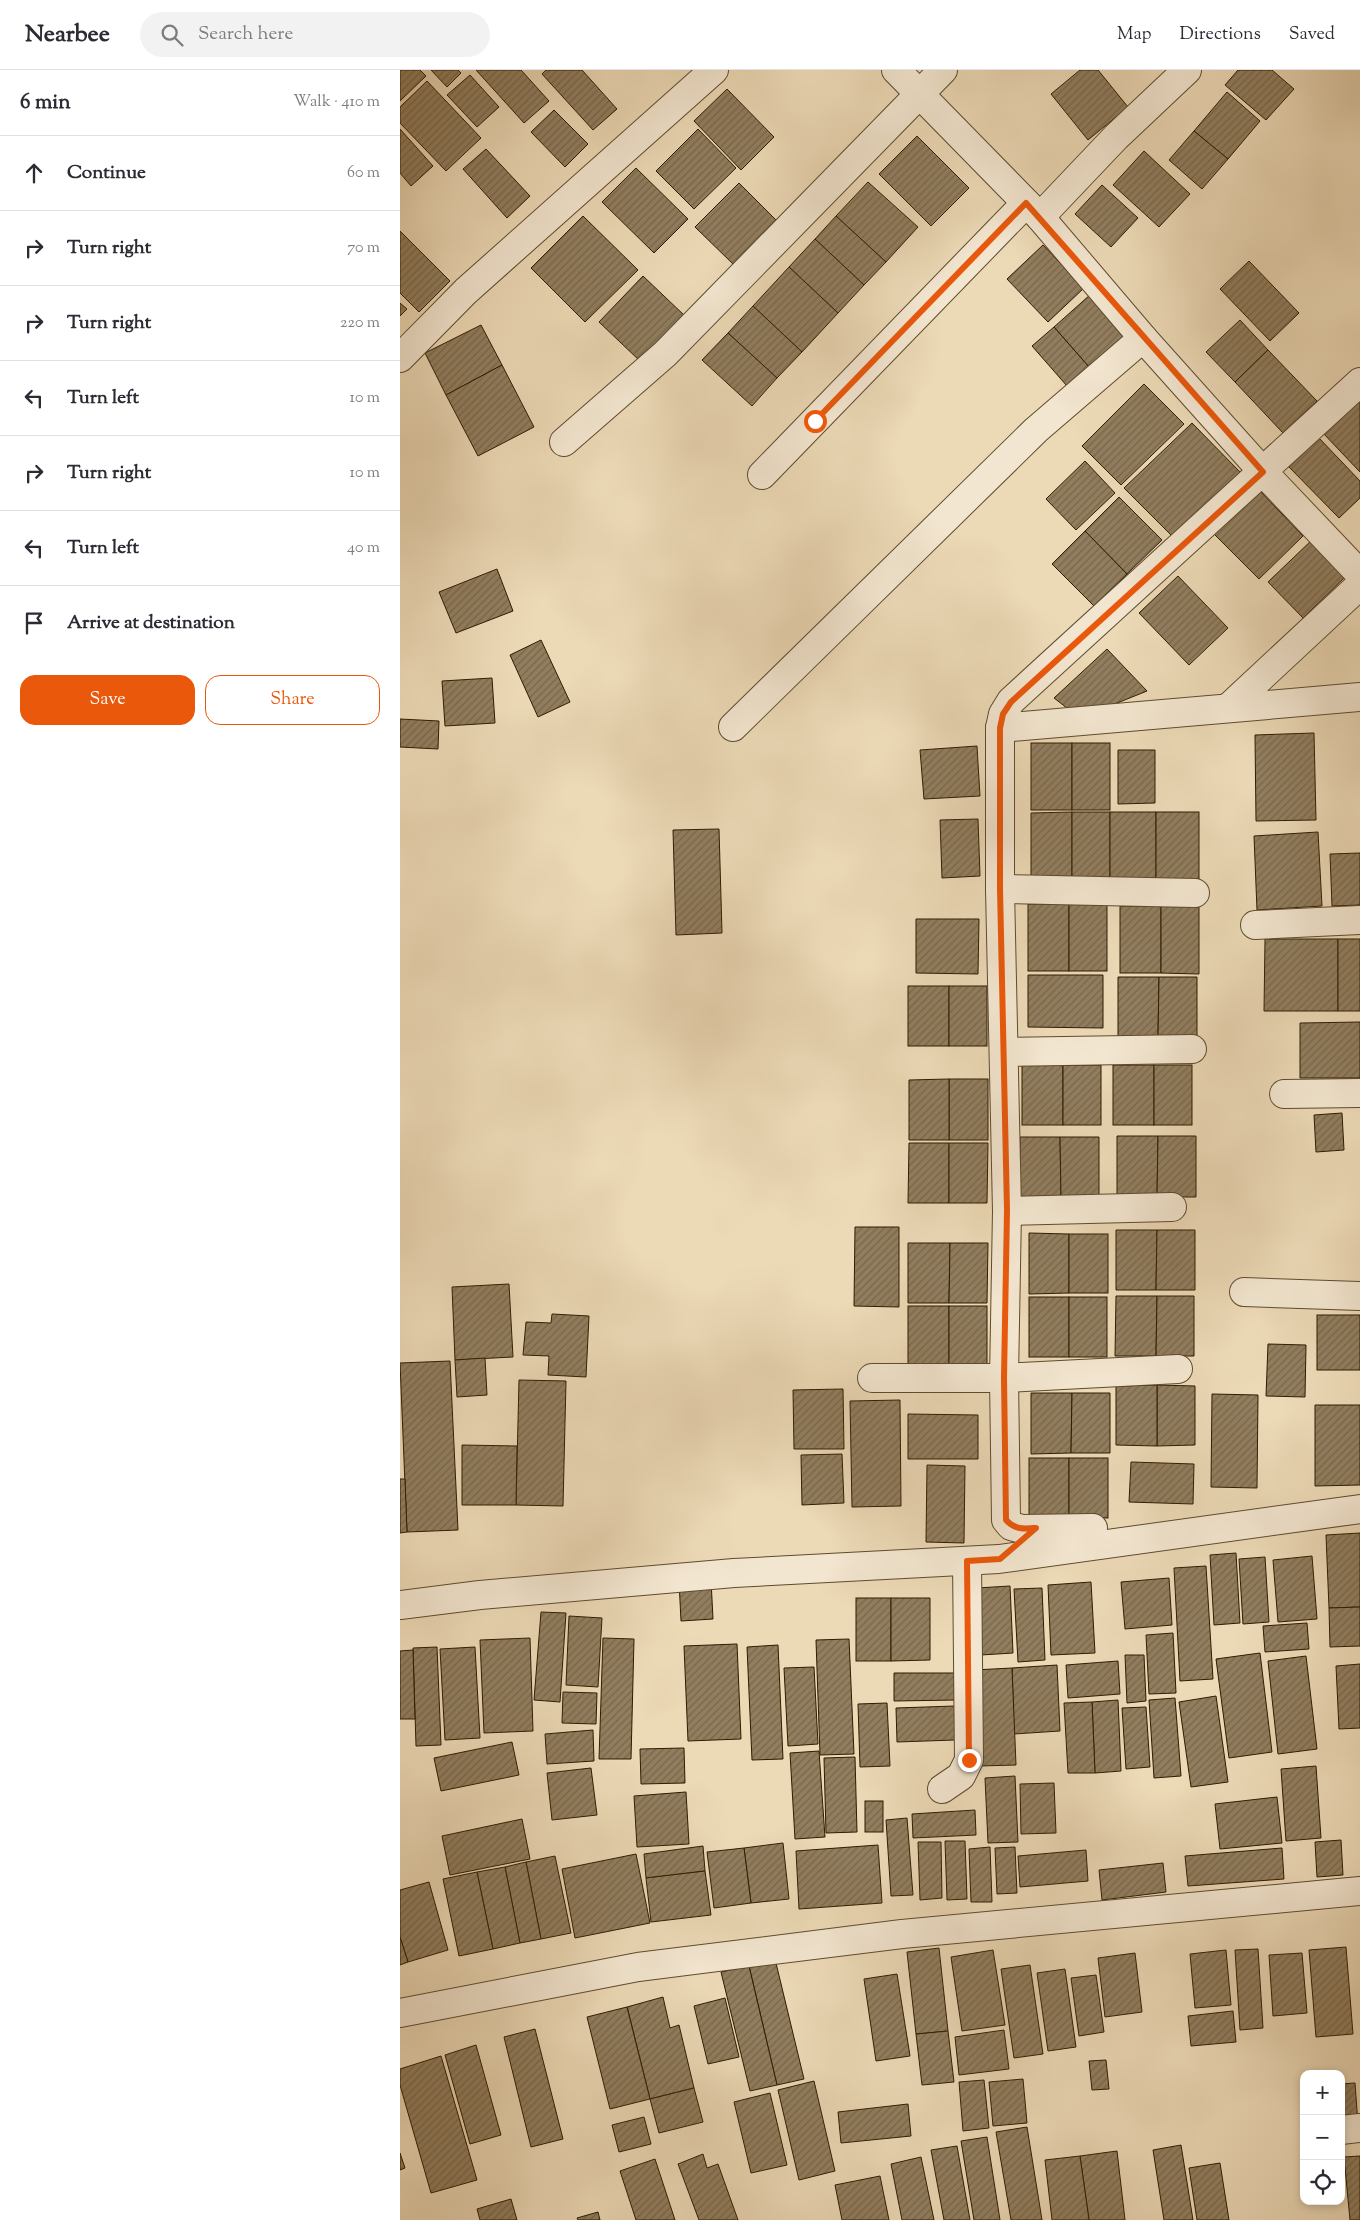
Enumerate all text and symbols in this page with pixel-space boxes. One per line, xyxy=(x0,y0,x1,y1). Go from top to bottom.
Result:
search box xyxy=(140,12,490,57)
text: Nearbee xyxy=(25,18,110,52)
icon: search xyxy=(158,21,186,49)
text: Search here xyxy=(198,21,293,48)
text: Map xyxy=(1117,22,1152,48)
text: Directions xyxy=(1180,22,1261,48)
text: Saved xyxy=(1289,22,1335,48)
text: 6 min xyxy=(20,88,71,118)
text: Walk · 410 m xyxy=(293,91,380,114)
icon: ahead xyxy=(20,159,48,187)
text: Continue xyxy=(67,160,146,187)
text: 60 m xyxy=(347,162,380,185)
icon: right xyxy=(20,234,48,262)
text: Turn right xyxy=(67,235,151,262)
text: 70 m xyxy=(347,237,380,260)
icon: right xyxy=(20,309,48,337)
text: Turn right xyxy=(67,310,151,337)
text: 220 m xyxy=(340,312,380,335)
icon: left xyxy=(20,384,48,412)
text: Turn left xyxy=(67,385,139,412)
text: 10 m xyxy=(350,387,380,410)
route start xyxy=(804,410,827,433)
icon: right xyxy=(20,459,48,487)
text: Turn right xyxy=(67,460,151,487)
text: 10 m xyxy=(350,462,380,485)
icon: left xyxy=(20,534,48,562)
text: Turn left xyxy=(67,535,139,562)
text: 40 m xyxy=(347,537,380,560)
icon: arrive xyxy=(20,609,48,637)
text: Arrive at destination xyxy=(67,610,235,637)
button: Save xyxy=(20,675,195,725)
button: Share xyxy=(205,675,380,725)
route end xyxy=(958,1749,981,1772)
map controls xyxy=(1300,2070,1345,2205)
button: + xyxy=(1300,2070,1345,2115)
button: − xyxy=(1300,2115,1345,2160)
button: locate xyxy=(1300,2160,1345,2205)

